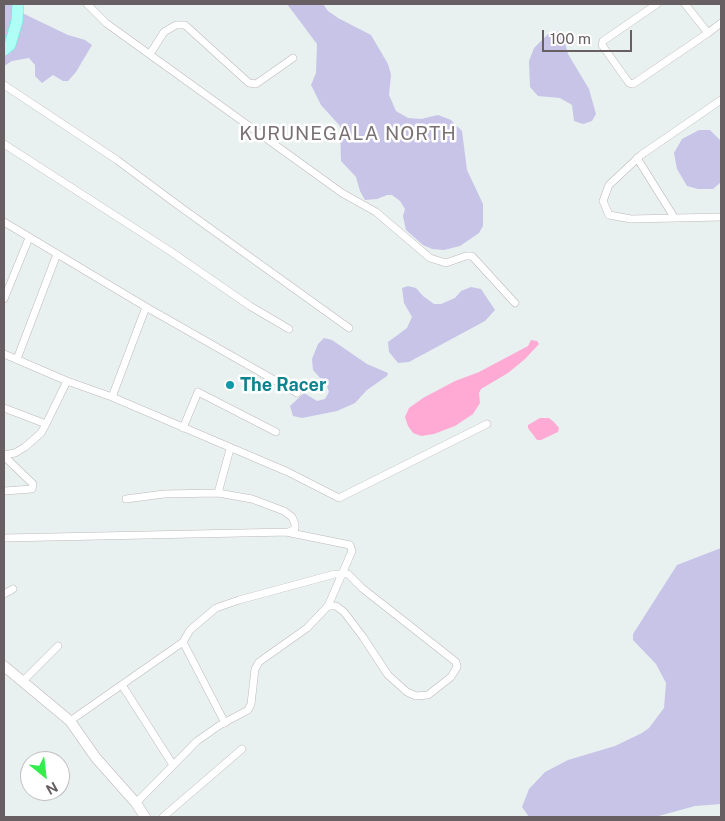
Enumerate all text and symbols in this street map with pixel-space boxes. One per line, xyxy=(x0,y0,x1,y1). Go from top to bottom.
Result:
scale bar xyxy=(545,20,635,52)
text: 100 m xyxy=(550,30,591,47)
district label: KURUNEGALA NORTH xyxy=(237,123,459,145)
place label: The Racer xyxy=(240,374,326,396)
marker: The Racer xyxy=(224,379,236,391)
north arrow xyxy=(20,751,70,801)
text: N xyxy=(43,779,60,798)

